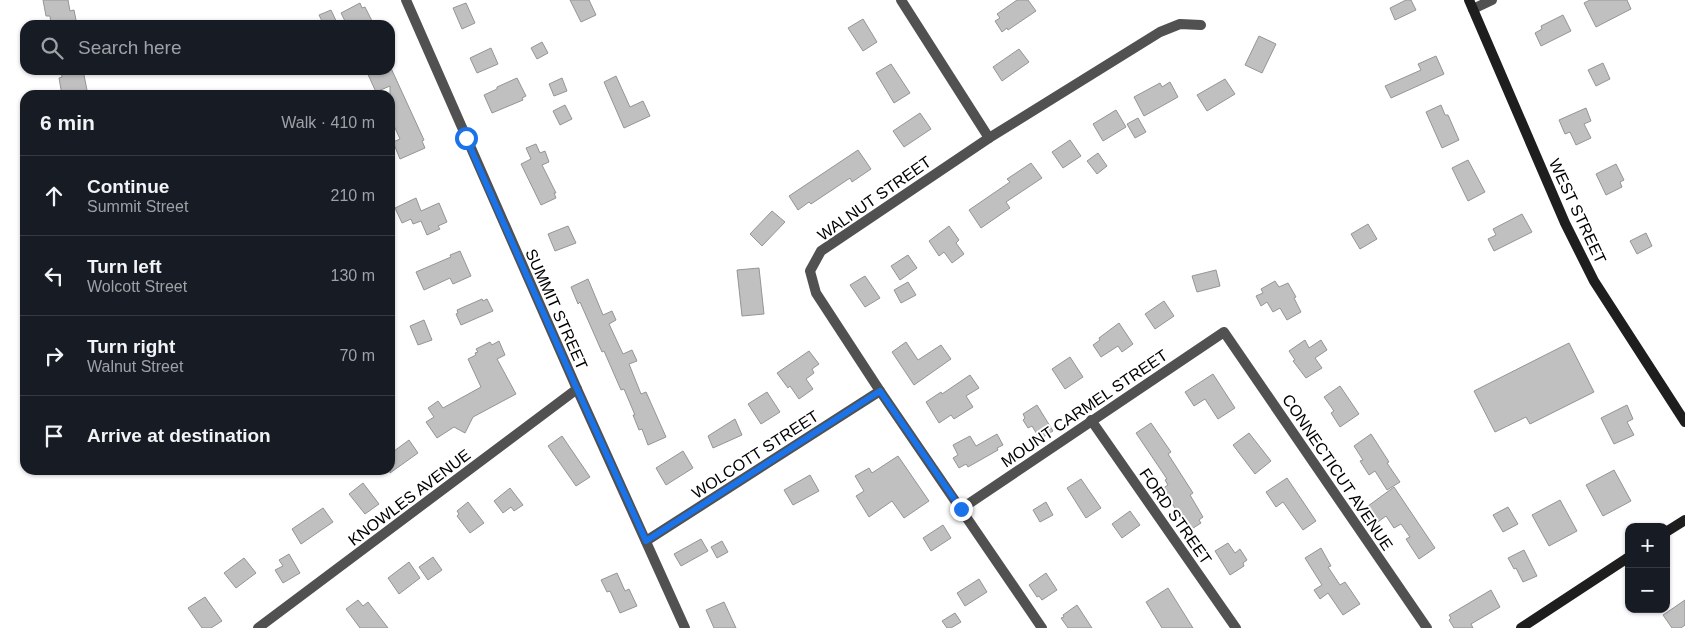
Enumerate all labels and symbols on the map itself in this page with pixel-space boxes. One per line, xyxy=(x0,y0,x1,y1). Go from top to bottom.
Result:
route start xyxy=(455,127,478,150)
street label: WALNUT STREET xyxy=(814,153,934,244)
street label: WEST STREET xyxy=(1546,156,1609,266)
street label: SUMMIT STREET xyxy=(522,246,591,372)
street label: MOUNT CARMEL STREET xyxy=(998,346,1171,470)
street label: CONNECTICUT AVENUE xyxy=(1279,391,1396,553)
street label: WOLCOTT STREET xyxy=(689,407,822,502)
street label: KNOWLES AVENUE xyxy=(345,446,474,549)
street label: FORD STREET xyxy=(1136,465,1215,568)
route end xyxy=(950,498,973,521)

